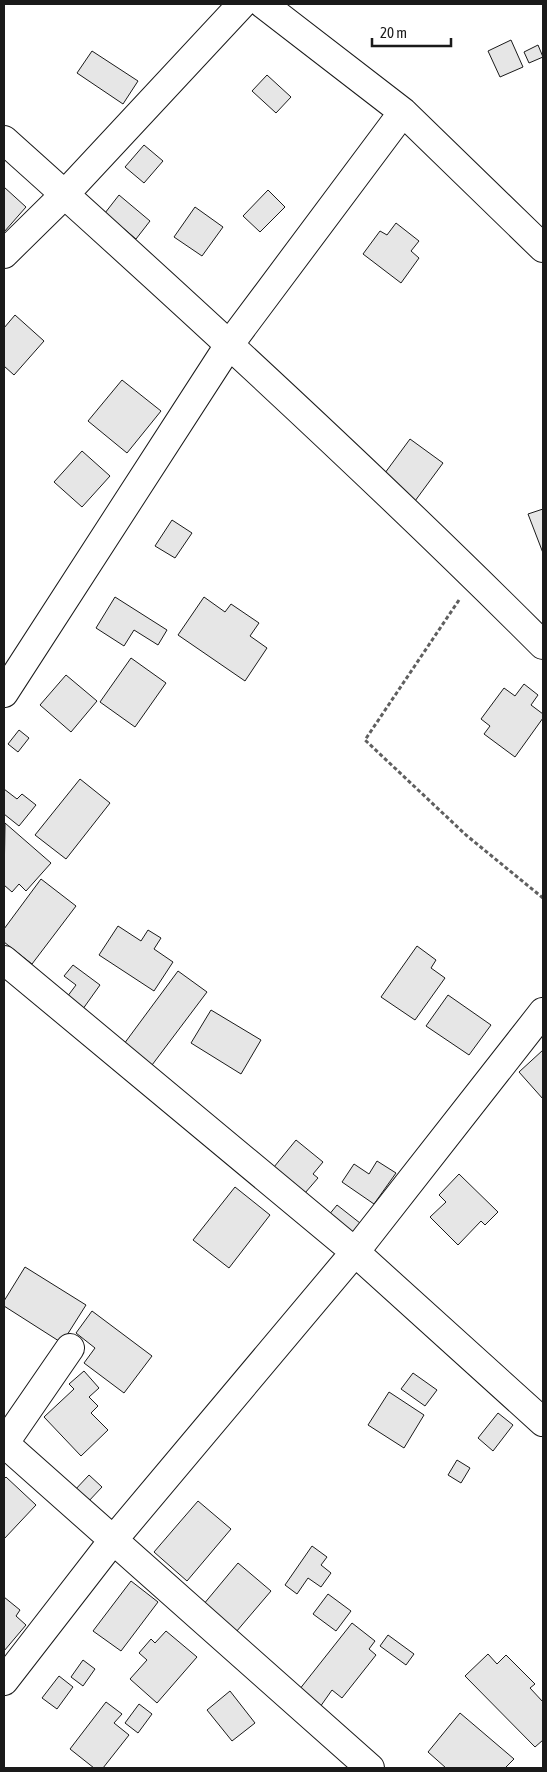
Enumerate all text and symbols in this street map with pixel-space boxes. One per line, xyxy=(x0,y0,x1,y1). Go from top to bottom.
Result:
scale bar xyxy=(372,15,451,47)
text: 20 m xyxy=(380,24,407,41)

